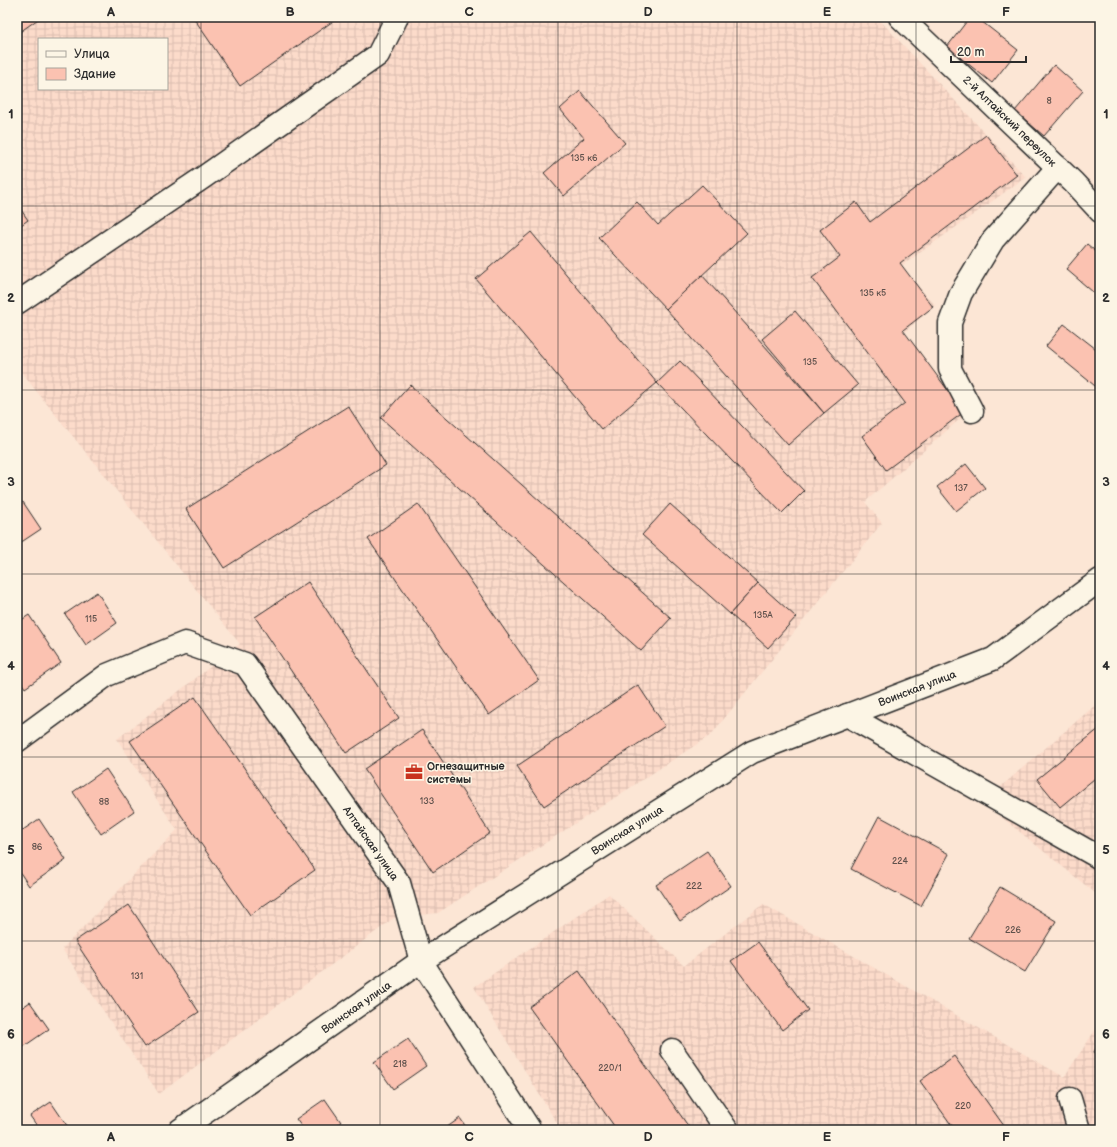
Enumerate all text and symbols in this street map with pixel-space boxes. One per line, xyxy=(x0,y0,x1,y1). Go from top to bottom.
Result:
text: A xyxy=(106,4,115,20)
text: B xyxy=(285,4,295,20)
text: C xyxy=(464,4,474,20)
text: D xyxy=(643,4,653,20)
text: E xyxy=(823,4,832,20)
text: F xyxy=(1002,4,1010,20)
legend xyxy=(38,38,168,90)
scale bar xyxy=(951,38,1026,64)
text: 20 m xyxy=(957,45,984,60)
text: Улица xyxy=(74,47,110,62)
text: Здание xyxy=(74,67,116,82)
street label: 2-й Алтайский переулок xyxy=(960,73,1059,169)
house number: 8 xyxy=(1046,96,1052,107)
text: 1 xyxy=(8,106,14,122)
text: 1 xyxy=(1103,106,1109,122)
house number: 135 к6 xyxy=(571,153,598,164)
house number: 135 к5 xyxy=(860,288,886,299)
text: 2 xyxy=(7,290,15,306)
text: 2 xyxy=(1102,290,1110,306)
house number: 135 xyxy=(803,357,817,368)
text: 3 xyxy=(7,474,15,490)
text: 3 xyxy=(1102,474,1110,490)
house number: 137 xyxy=(954,483,968,494)
house number: 135А xyxy=(753,610,773,621)
house number: 115 xyxy=(85,614,97,625)
text: 4 xyxy=(7,658,15,674)
text: 4 xyxy=(1102,658,1110,674)
street label: Воинская улица xyxy=(876,667,958,709)
place label: Огнезащитные системы xyxy=(427,760,505,786)
office icon: Огнезащитные системы xyxy=(404,762,424,782)
house number: 133 xyxy=(420,796,435,807)
house number: 88 xyxy=(99,797,109,808)
street label: Алтайская улица xyxy=(340,803,401,883)
street label: Воинская улица xyxy=(589,803,666,858)
text: 5 xyxy=(7,842,15,858)
house number: 86 xyxy=(32,842,43,853)
text: 5 xyxy=(1102,842,1110,858)
house number: 224 xyxy=(892,856,908,867)
house number: 222 xyxy=(686,881,703,892)
house number: 226 xyxy=(1005,925,1022,936)
house number: 131 xyxy=(131,971,143,982)
street label: Воинская улица xyxy=(319,978,394,1036)
text: 6 xyxy=(7,1026,15,1042)
text: 6 xyxy=(1102,1026,1110,1042)
house number: 218 xyxy=(393,1059,407,1070)
house number: 220/1 xyxy=(598,1063,622,1074)
house number: 220 xyxy=(955,1101,971,1112)
text: A xyxy=(106,1129,115,1145)
text: B xyxy=(285,1129,295,1145)
text: C xyxy=(464,1129,474,1145)
text: D xyxy=(643,1129,653,1145)
text: E xyxy=(823,1129,832,1145)
text: F xyxy=(1002,1129,1010,1145)

